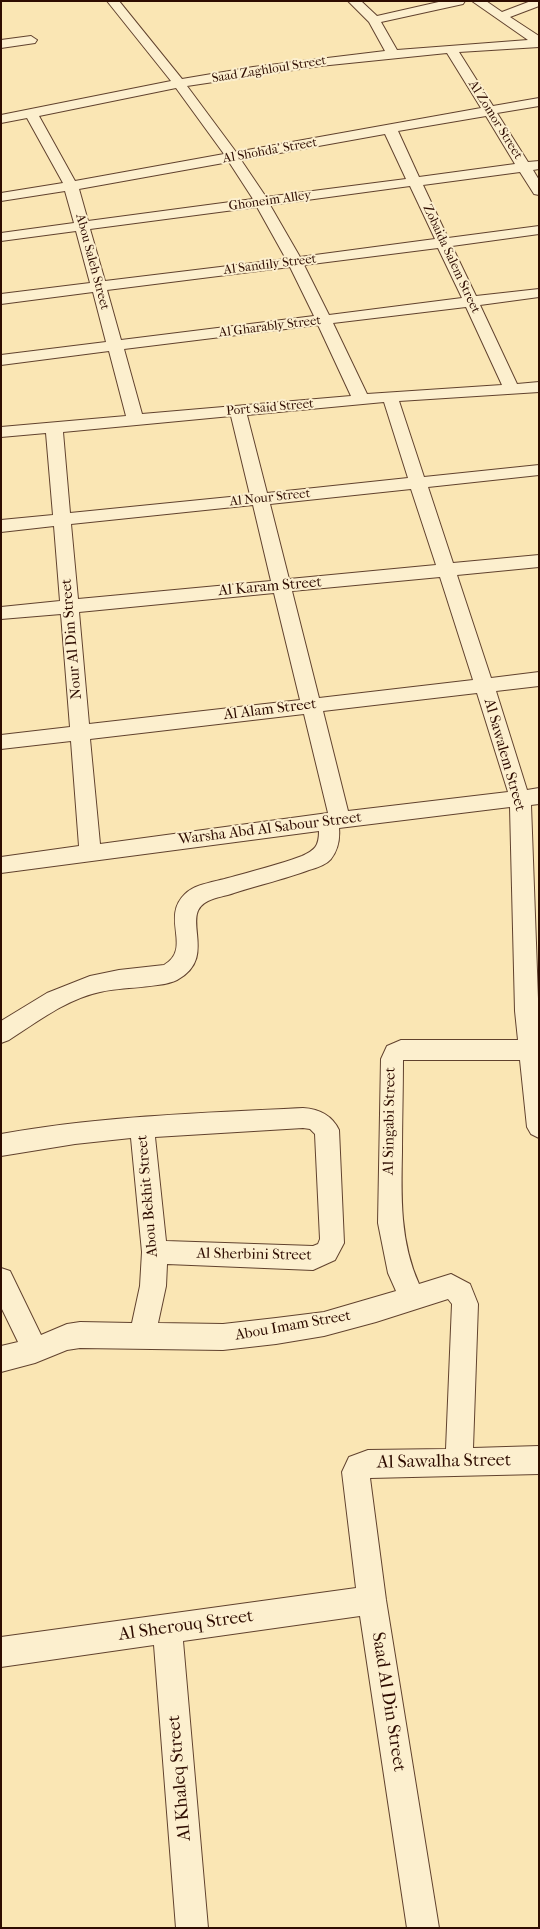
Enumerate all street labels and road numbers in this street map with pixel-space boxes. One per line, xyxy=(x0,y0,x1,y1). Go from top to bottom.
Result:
street label: Saad Zaghloul Street xyxy=(211,53,327,87)
street label: Al Zomor Street xyxy=(465,78,525,162)
street label: Al Shohda' Street xyxy=(222,135,318,167)
street label: Ghoneim Alley xyxy=(228,188,312,214)
street label: Zobaida Salem Street xyxy=(419,202,483,316)
street label: Abou Saleh Street xyxy=(72,212,112,312)
street label: Al Sandily Street xyxy=(223,252,317,278)
street label: Al Gharably Street xyxy=(218,313,322,341)
street label: Port Said Street xyxy=(226,396,314,420)
street label: Al Nour Street xyxy=(229,486,311,510)
street label: Al Karam Street xyxy=(218,574,322,600)
street label: Nour Al Din Street xyxy=(58,578,86,700)
street label: Al Alam Street xyxy=(223,695,317,725)
street label: Al Sawalem Street xyxy=(479,697,529,813)
street label: Warsha Abd Al Sabour Street xyxy=(177,809,363,849)
street label: Al Singabi Street xyxy=(380,1067,400,1175)
street label: Abou Bekhit Street xyxy=(134,1134,162,1258)
street label: Al Sherbini Street xyxy=(196,1245,312,1265)
street label: Abou Imam Street xyxy=(234,1307,352,1345)
street label: Al Sawalha Street xyxy=(377,1450,511,1474)
street label: Al Sherouq Street xyxy=(117,1606,255,1646)
street label: Saad Al Din Street xyxy=(366,1631,410,1773)
street label: Al Khaleq Street xyxy=(164,1714,196,1842)

